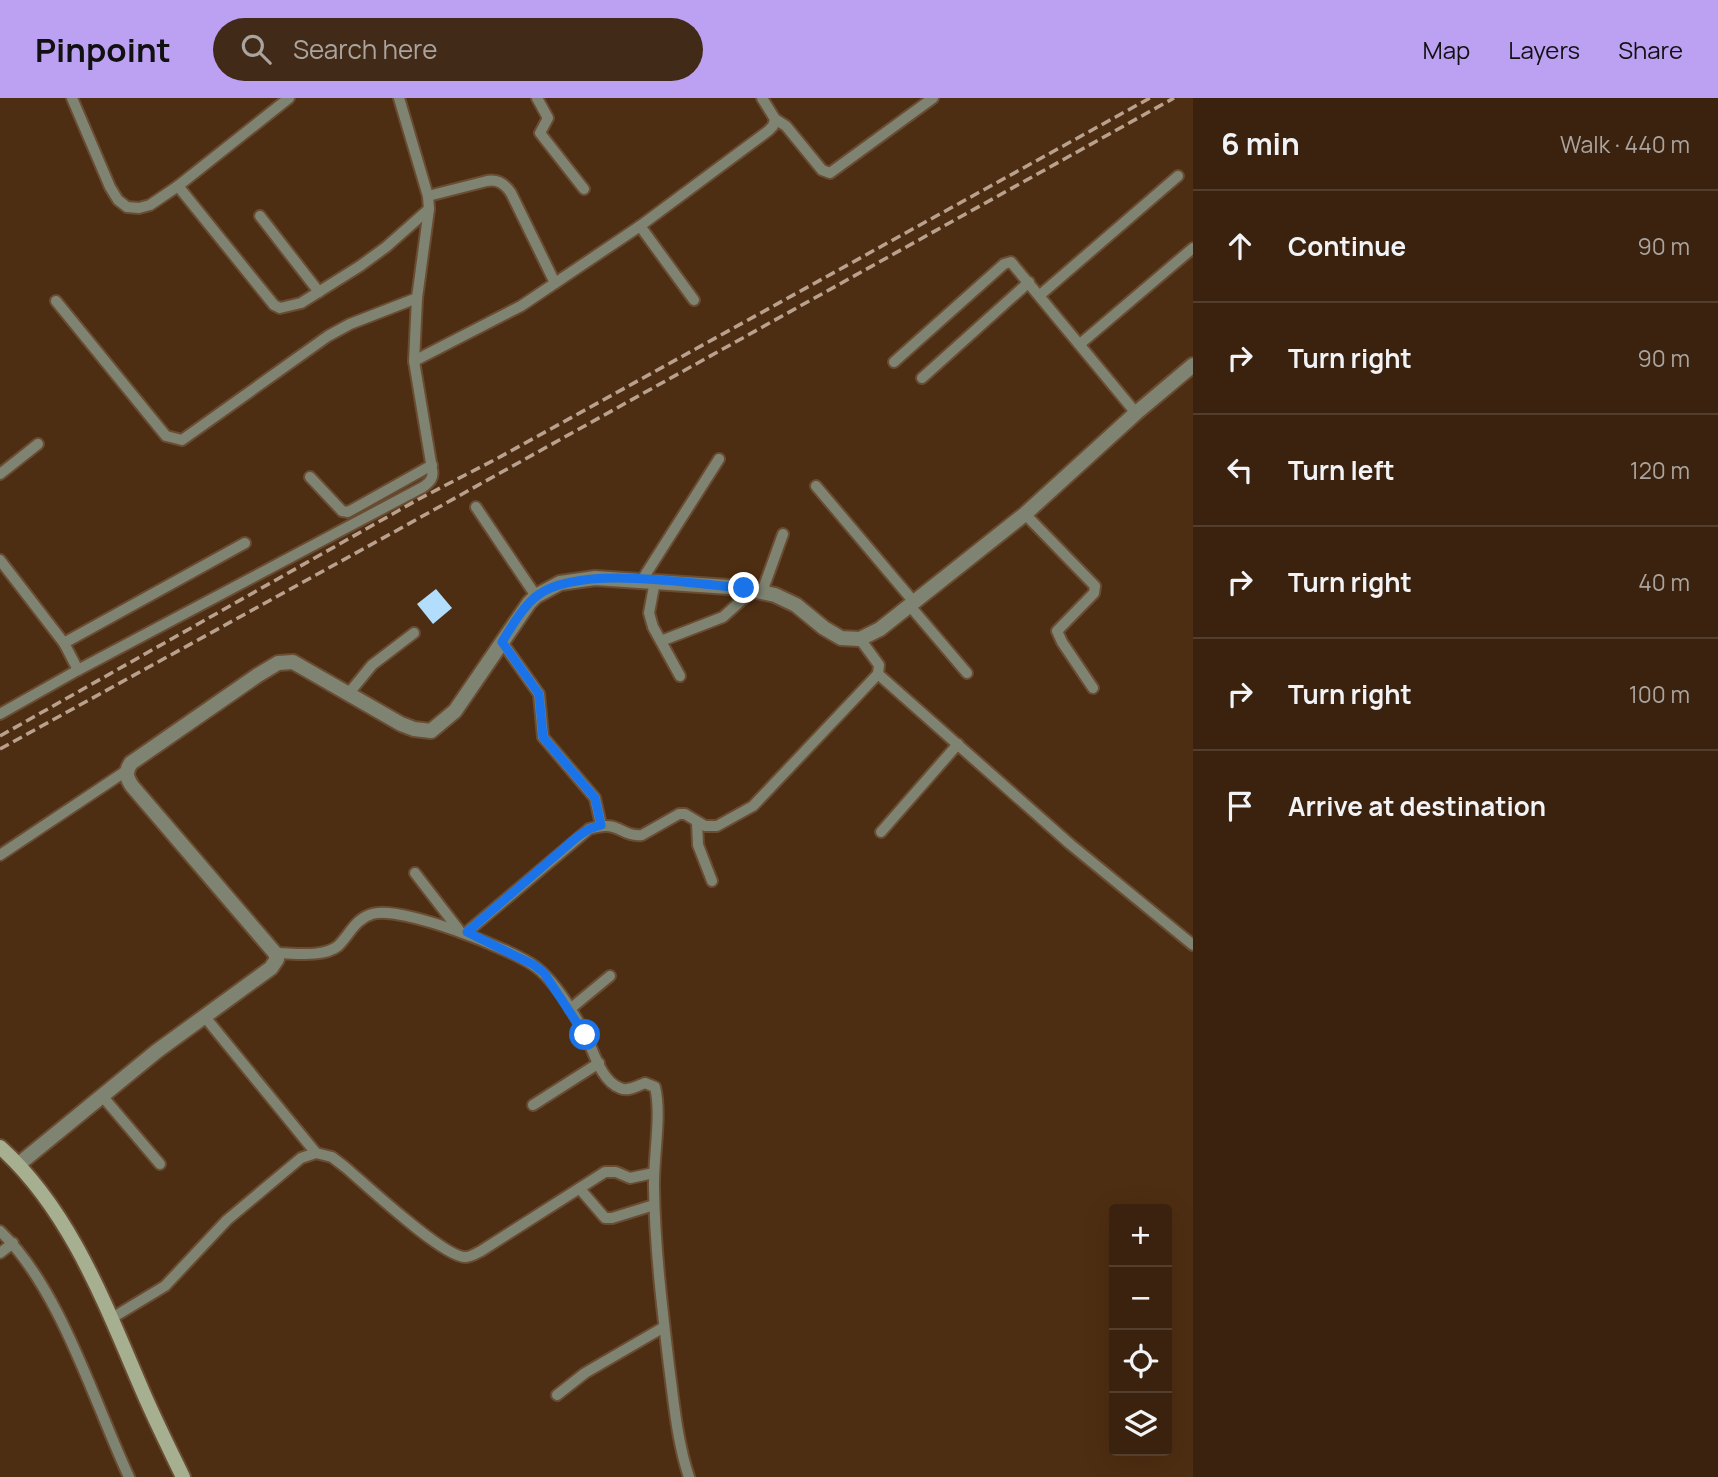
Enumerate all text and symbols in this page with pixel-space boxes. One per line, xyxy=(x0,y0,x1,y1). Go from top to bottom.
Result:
search box xyxy=(213,18,703,81)
text: Pinpoint xyxy=(35,27,171,72)
icon: search xyxy=(237,30,275,68)
text: Search here xyxy=(293,31,437,67)
text: Map xyxy=(1423,33,1470,66)
text: Layers xyxy=(1508,33,1580,66)
text: Share xyxy=(1618,33,1683,66)
text: 6 min xyxy=(1221,123,1300,164)
text: Walk · 440 m xyxy=(1560,128,1690,160)
icon: ahead xyxy=(1221,227,1259,265)
text: Continue xyxy=(1288,228,1406,264)
text: 90 m xyxy=(1638,230,1690,262)
icon: right xyxy=(1221,339,1259,377)
text: Turn right xyxy=(1288,340,1412,376)
text: 90 m xyxy=(1638,342,1690,374)
icon: left xyxy=(1221,451,1259,489)
text: Turn left xyxy=(1288,452,1395,488)
text: 120 m xyxy=(1630,454,1690,486)
icon: right xyxy=(1221,563,1259,601)
text: Turn right xyxy=(1288,564,1412,600)
text: 40 m xyxy=(1638,566,1690,598)
route end xyxy=(728,572,759,603)
icon: right xyxy=(1221,675,1259,713)
text: Turn right xyxy=(1288,676,1412,712)
text: 100 m xyxy=(1629,678,1690,710)
icon: arrive xyxy=(1221,787,1259,825)
text: Arrive at destination xyxy=(1288,788,1546,824)
route start xyxy=(569,1019,600,1050)
map controls xyxy=(1109,1204,1172,1456)
button: + xyxy=(1109,1204,1172,1267)
button: − xyxy=(1109,1267,1172,1330)
button: locate xyxy=(1109,1330,1172,1393)
button: layers xyxy=(1109,1393,1172,1456)

